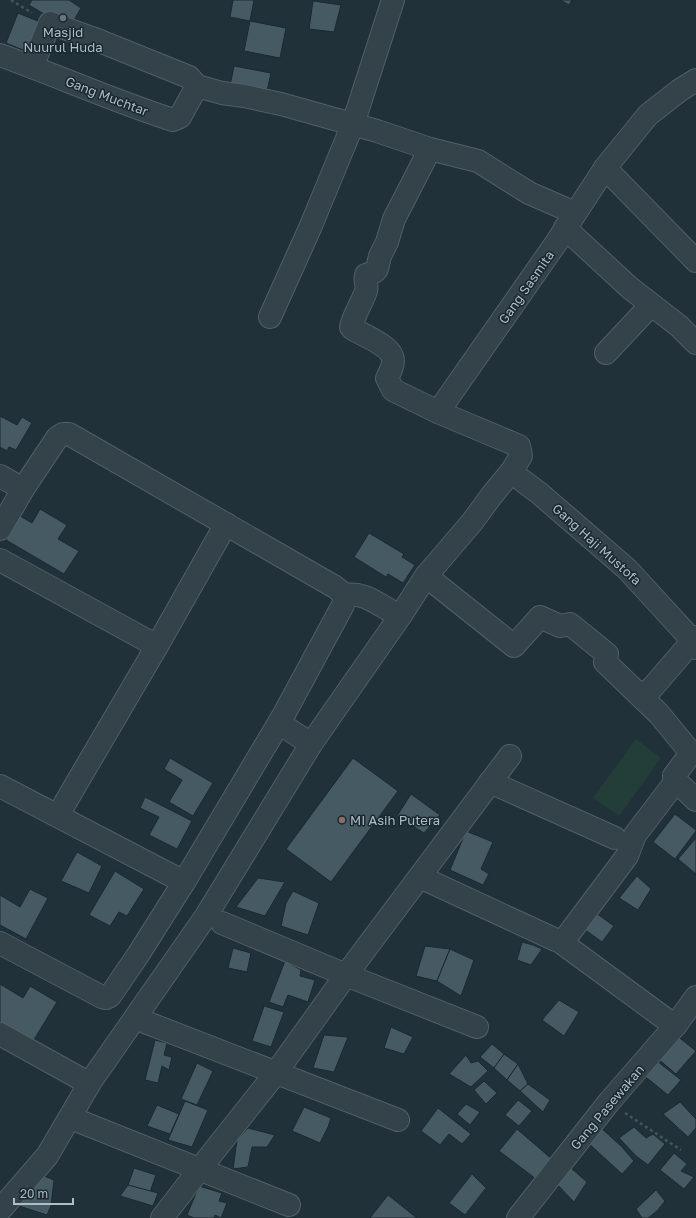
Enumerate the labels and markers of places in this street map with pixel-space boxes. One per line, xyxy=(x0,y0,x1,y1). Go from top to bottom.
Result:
marker: Masjid Nuurul Huda xyxy=(58,13,68,23)
place label: Masjid Nuurul Huda xyxy=(23,24,103,55)
place label: MI Asih Putera xyxy=(350,812,440,828)
marker: MI Asih Putera xyxy=(337,815,347,825)

